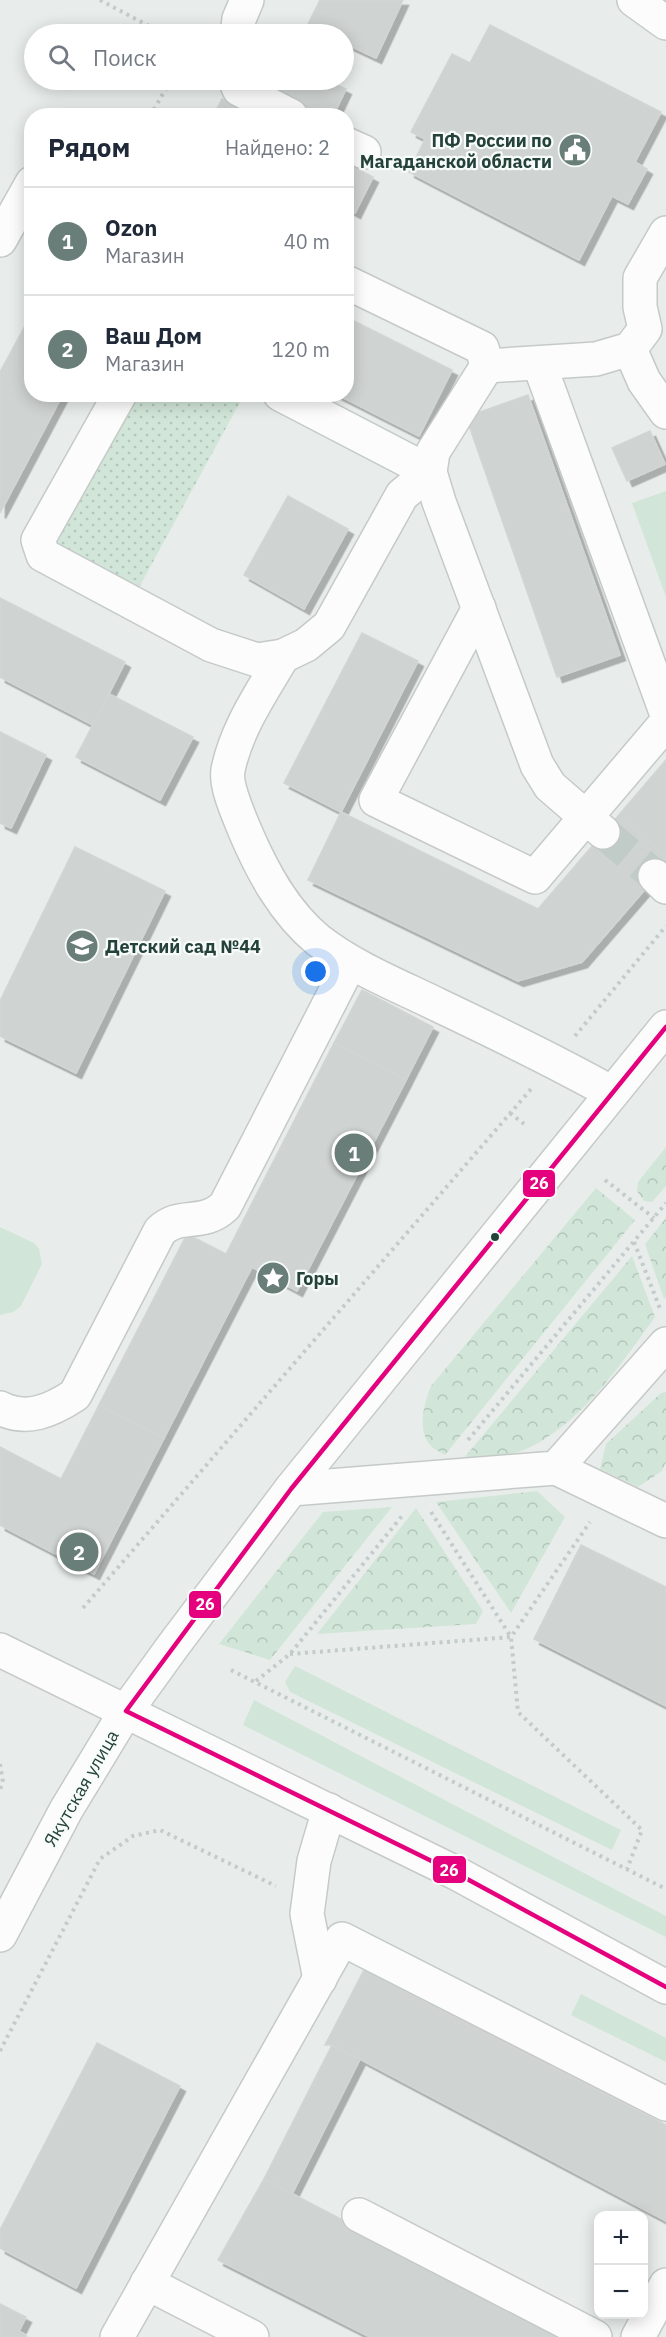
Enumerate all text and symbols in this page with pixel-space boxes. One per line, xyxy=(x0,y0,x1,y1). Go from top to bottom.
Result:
search box xyxy=(24,24,354,90)
icon: search xyxy=(45,41,78,74)
text: Поиск xyxy=(93,43,157,72)
place label: ПФ России по Магаданской области xyxy=(360,129,552,173)
text: Рядом xyxy=(48,130,130,164)
public building icon: ПФ России по Магаданской области xyxy=(557,132,593,168)
text: Найдено: 2 xyxy=(225,134,330,161)
text: Ozon xyxy=(105,213,157,242)
text: 1 xyxy=(62,228,74,255)
text: 40 m xyxy=(284,228,330,255)
text: Магазин xyxy=(105,242,185,269)
text: Ваш Дом xyxy=(105,321,202,350)
text: 2 xyxy=(62,336,74,363)
text: 120 m xyxy=(272,336,330,363)
text: Магазин xyxy=(105,350,185,377)
school or university icon: Детский сад №44 xyxy=(64,928,100,964)
place label: Детский сад №44 xyxy=(105,935,261,958)
your location xyxy=(301,957,330,986)
pin: 1 xyxy=(334,1130,374,1176)
line badge: 26 xyxy=(522,1169,556,1198)
text: 26 xyxy=(529,1173,549,1193)
unlabelled marker xyxy=(489,1231,501,1243)
place icon: Горы xyxy=(255,1260,291,1296)
place label: Горы xyxy=(296,1267,339,1290)
pin: 2 xyxy=(60,1530,98,1574)
line badge: 26 xyxy=(188,1590,222,1619)
text: 26 xyxy=(195,1594,215,1614)
street label: Якутская улица xyxy=(38,1725,124,1850)
line badge: 26 xyxy=(432,1855,467,1884)
text: 26 xyxy=(439,1860,459,1880)
map controls xyxy=(594,2211,648,2319)
button: + xyxy=(594,2211,648,2265)
button: − xyxy=(594,2265,648,2319)

